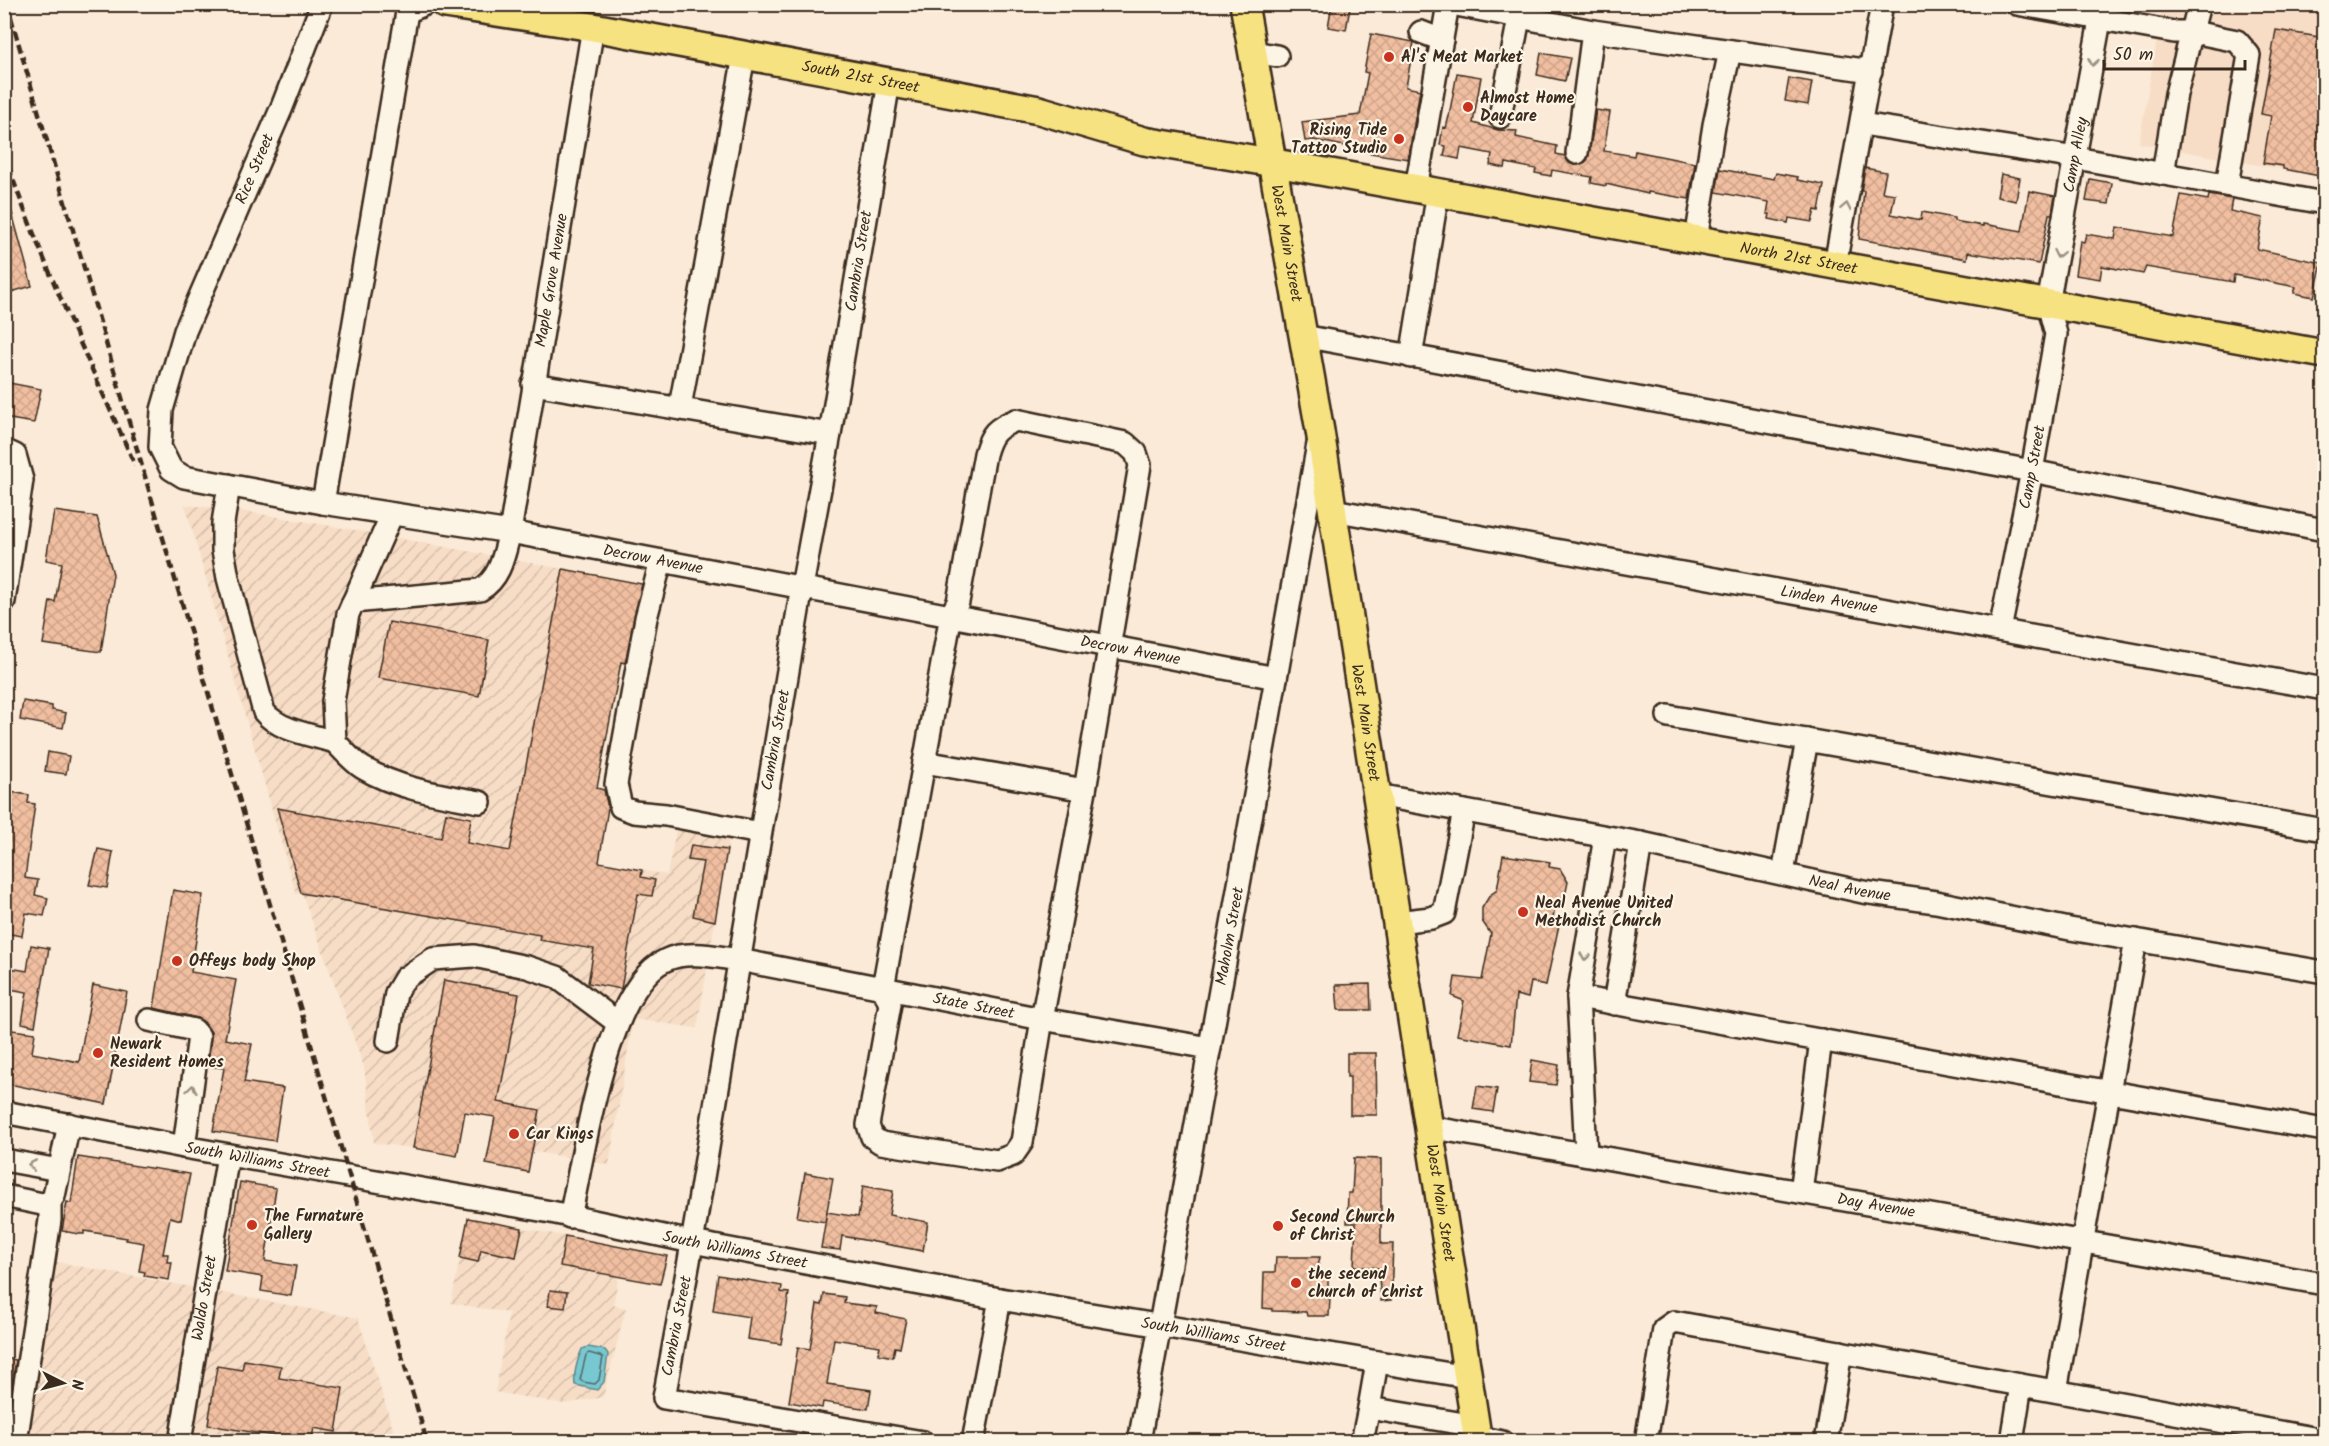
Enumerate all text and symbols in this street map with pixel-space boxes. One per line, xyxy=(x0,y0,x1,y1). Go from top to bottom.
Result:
scale bar xyxy=(2104,33,2245,71)
text: 50 m xyxy=(2113,41,2153,70)
place label: Al's Meat Market xyxy=(1401,45,1524,70)
marker: Al's Meat Market xyxy=(1382,50,1396,64)
street label: South 21st Street xyxy=(800,54,922,100)
one-way arrow xyxy=(2087,57,2100,67)
place label: Almost Home Daycare xyxy=(1480,86,1574,129)
marker: Almost Home Daycare xyxy=(1461,100,1475,114)
street label: Camp Alley xyxy=(2056,115,2095,195)
place label: Rising Tide Tattoo Studio xyxy=(1291,118,1387,161)
street label: Rice Street xyxy=(229,129,281,208)
marker: Rising Tide Tattoo Studio xyxy=(1392,132,1406,146)
street label: West Main Street xyxy=(1264,183,1309,305)
one-way arrow xyxy=(1839,203,1852,213)
street label: Cambria Street xyxy=(839,208,879,313)
street label: Maple Grove Avenue xyxy=(528,212,575,349)
street label: North 21st Street xyxy=(1738,235,1860,281)
one-way arrow xyxy=(2052,249,2064,259)
street label: Camp Street xyxy=(2012,423,2052,511)
street label: Decrow Avenue xyxy=(601,537,705,581)
street label: Linden Avenue xyxy=(1778,579,1880,621)
street label: Decrow Avenue xyxy=(1078,628,1183,672)
street label: West Main Street xyxy=(1344,662,1387,784)
street label: Cambria Street xyxy=(755,687,797,792)
street label: Neal Avenue xyxy=(1806,868,1892,908)
street label: Maholm Street xyxy=(1209,884,1251,987)
place label: Neal Avenue United Methodist Church xyxy=(1535,891,1673,934)
marker: Neal Avenue United Methodist Church xyxy=(1516,905,1530,919)
place label: Offeys body Shop xyxy=(189,949,316,974)
one-way arrow xyxy=(1579,951,1592,961)
marker: Offeys body Shop xyxy=(170,954,184,968)
street label: State Street xyxy=(931,986,1017,1026)
place label: Newark Resident Homes xyxy=(110,1032,224,1075)
marker: Newark Resident Homes xyxy=(91,1046,105,1060)
one-way arrow xyxy=(186,1084,198,1094)
place label: Car Kings xyxy=(526,1122,594,1147)
marker: Car Kings xyxy=(507,1127,521,1141)
street label: South Williams Street xyxy=(183,1135,333,1185)
street label: West Main Street xyxy=(1419,1142,1462,1264)
one-way arrow xyxy=(27,1159,37,1172)
street label: Day Avenue xyxy=(1835,1186,1917,1225)
place label: The Furnature Gallery xyxy=(264,1204,364,1247)
place label: Second Church of Christ xyxy=(1290,1205,1395,1248)
marker: The Furnature Gallery xyxy=(245,1218,259,1232)
marker: Second Church of Christ xyxy=(1271,1219,1285,1233)
street label: South Williams Street xyxy=(660,1224,810,1276)
street label: Waldo Street xyxy=(185,1253,224,1343)
place label: the secend church of christ xyxy=(1308,1262,1424,1305)
street label: Cambria Street xyxy=(655,1273,699,1378)
marker: the secend church of christ xyxy=(1289,1276,1303,1290)
street label: South Williams Street xyxy=(1139,1310,1289,1359)
north arrow xyxy=(33,1353,93,1413)
text: N xyxy=(63,1378,89,1391)

